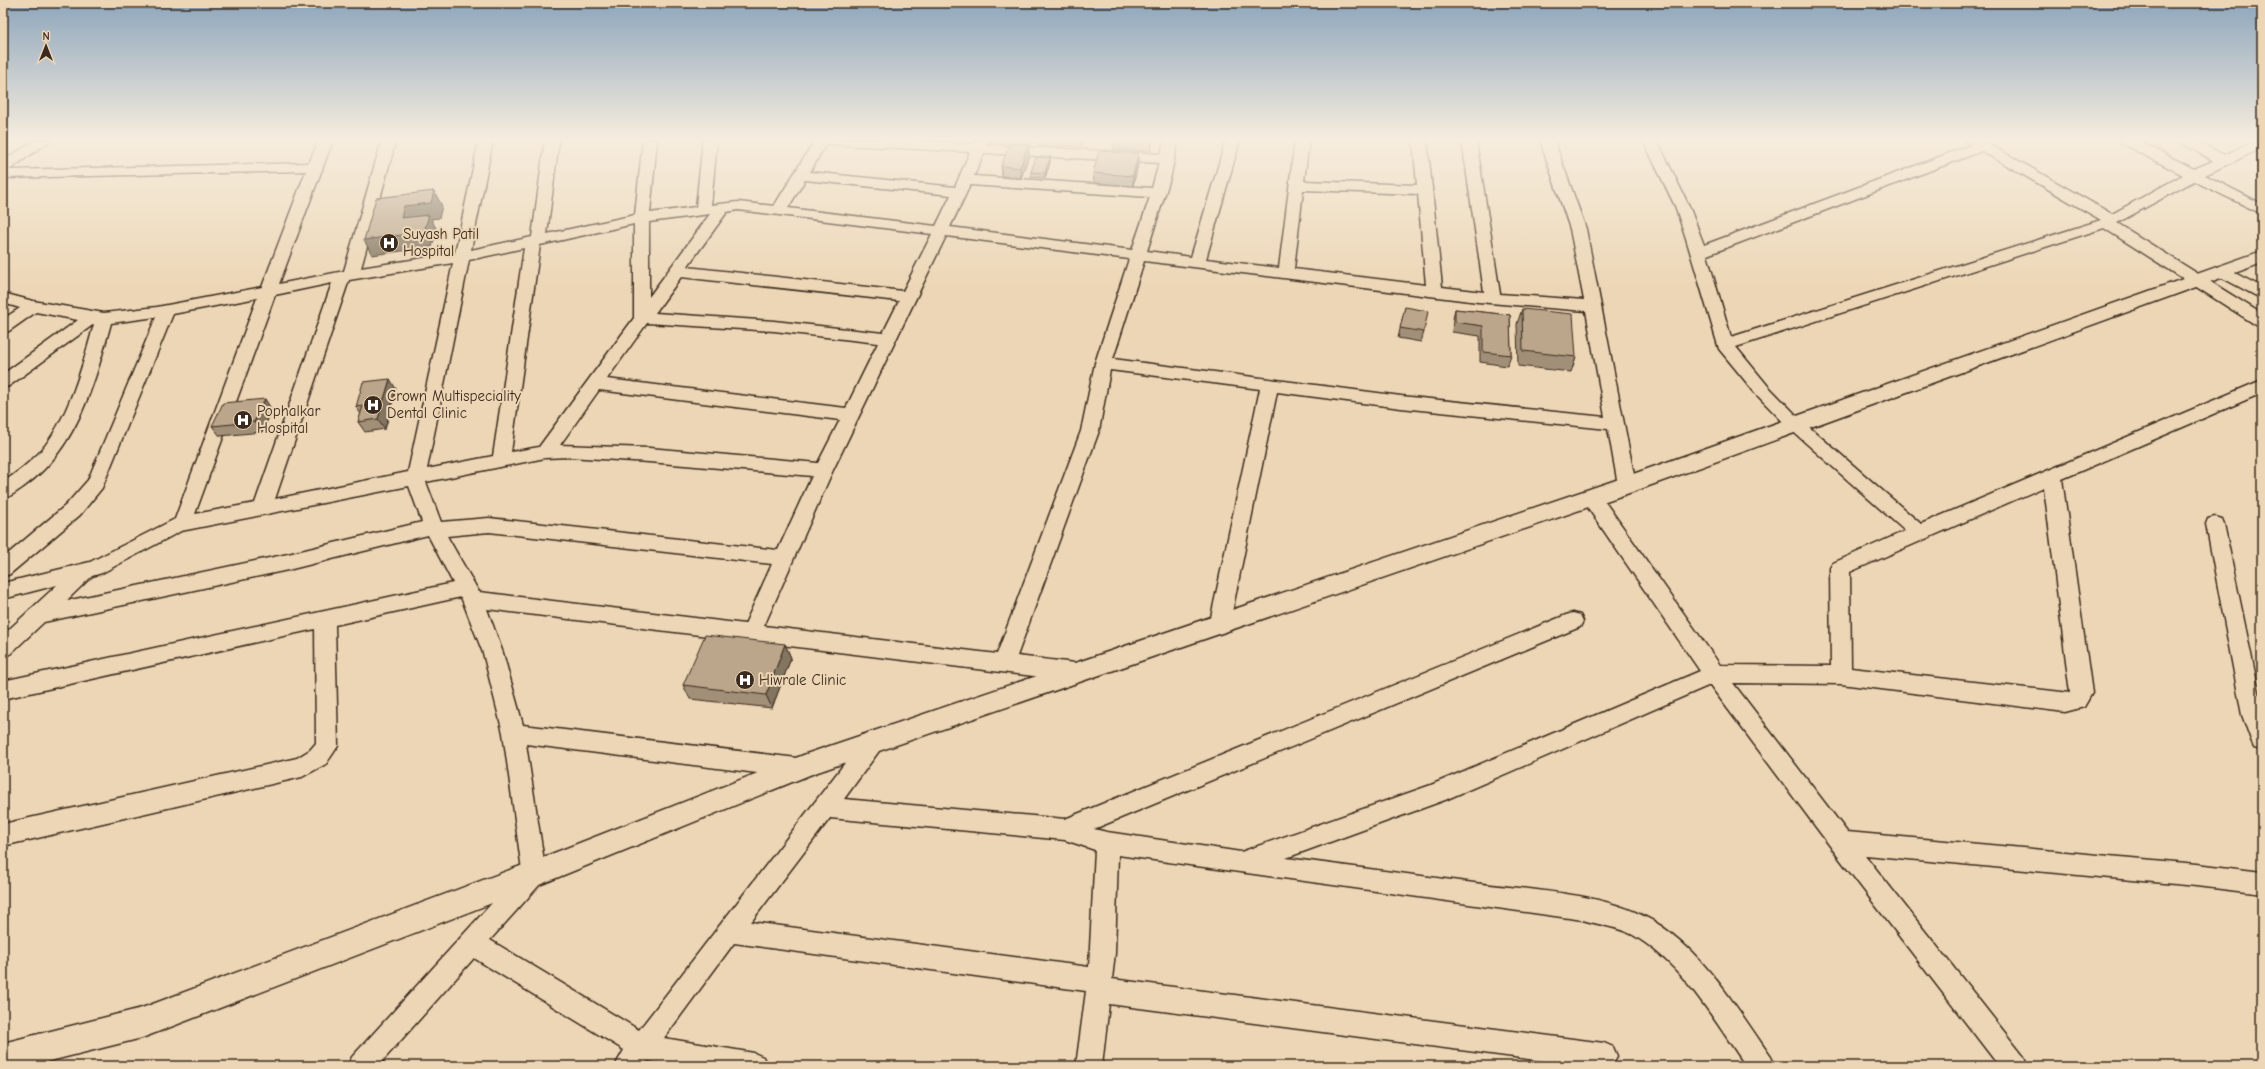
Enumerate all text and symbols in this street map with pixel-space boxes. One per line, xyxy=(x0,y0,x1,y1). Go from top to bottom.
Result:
north arrow xyxy=(26,26,66,66)
text: N xyxy=(42,30,50,43)
place label: Suyash Patil Hospital xyxy=(403,225,479,260)
hospital icon: Suyash Patil Hospital xyxy=(378,232,400,254)
place label: Crown Multispeciality Dental Clinic xyxy=(387,387,521,422)
hospital icon: Crown Multispeciality Dental Clinic xyxy=(362,394,384,416)
place label: Pophalkar Hospital xyxy=(257,402,320,437)
hospital icon: Pophalkar Hospital xyxy=(232,409,254,431)
hospital icon: Hiwrale Clinic xyxy=(734,669,756,691)
place label: Hiwrale Clinic xyxy=(759,671,846,689)

